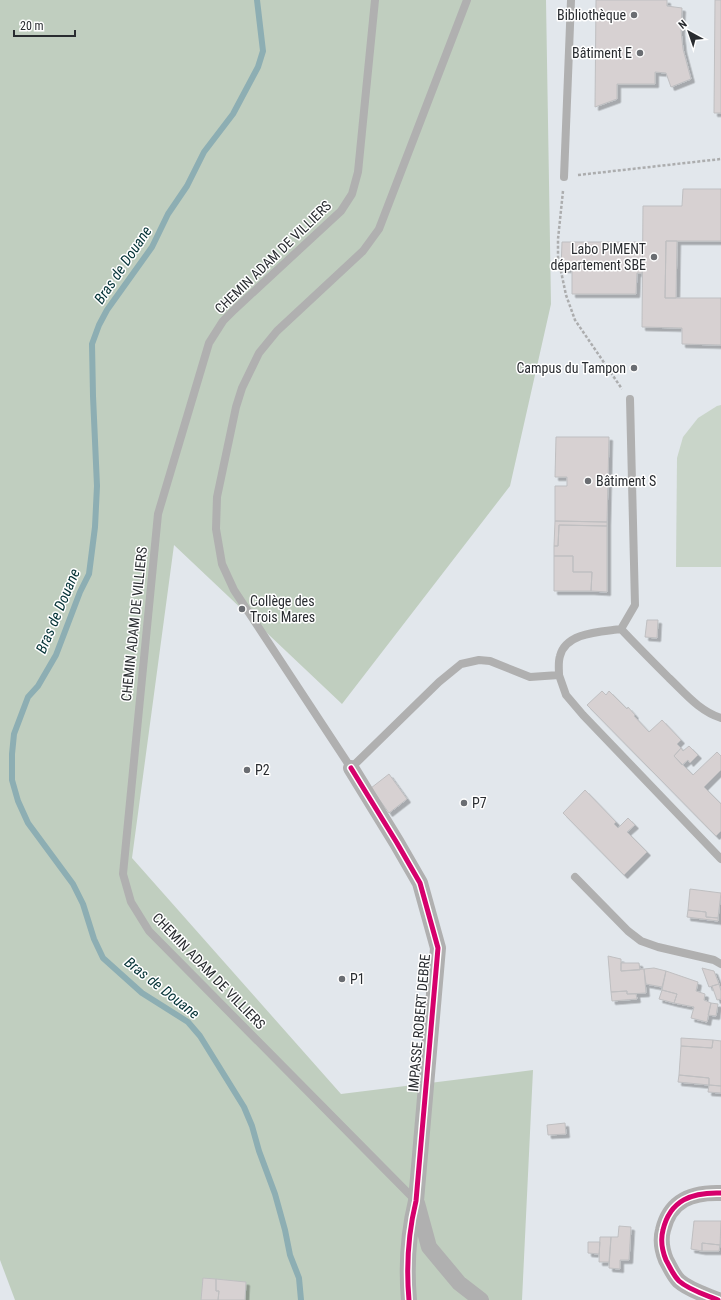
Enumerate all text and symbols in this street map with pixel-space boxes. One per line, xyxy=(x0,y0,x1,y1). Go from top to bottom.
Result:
place label: Bibliothèque xyxy=(557,7,626,23)
marker: Bibliothèque xyxy=(629,10,639,20)
scale bar xyxy=(14,12,75,38)
north arrow xyxy=(669,12,709,52)
text: N xyxy=(676,17,690,32)
text: 20 m xyxy=(20,19,44,33)
place label: Bâtiment E xyxy=(572,45,632,61)
marker: Bâtiment E xyxy=(635,48,645,58)
street label: CHEMIN ADAM DE VILLIERS xyxy=(212,197,334,317)
water label: Bras de Douane xyxy=(90,222,156,307)
place label: Labo PIMENT département SBE xyxy=(550,241,646,273)
marker: Labo PIMENT département SBE xyxy=(649,252,659,262)
place label: Campus du Tampon xyxy=(516,360,626,376)
marker: Campus du Tampon xyxy=(629,363,639,373)
place label: Bâtiment S xyxy=(596,473,656,489)
marker: Bâtiment S xyxy=(583,476,593,486)
street label: CHEMIN ADAM DE VILLIERS xyxy=(118,546,150,702)
water label: Bras de Douane xyxy=(32,566,84,656)
place label: Collège des Trois Mares xyxy=(250,593,315,625)
marker: Collège des Trois Mares xyxy=(237,604,247,614)
place label: P2 xyxy=(255,762,270,778)
marker: P2 xyxy=(242,765,252,775)
place label: P7 xyxy=(472,795,487,811)
marker: P7 xyxy=(459,798,469,808)
street label: CHEMIN ADAM DE VILLIERS xyxy=(149,910,269,1032)
water label: Bras de Douane xyxy=(121,953,203,1023)
street label: IMPASSE ROBERT DEBRE xyxy=(405,953,433,1093)
place label: P1 xyxy=(350,971,365,987)
marker: P1 xyxy=(337,974,347,984)

